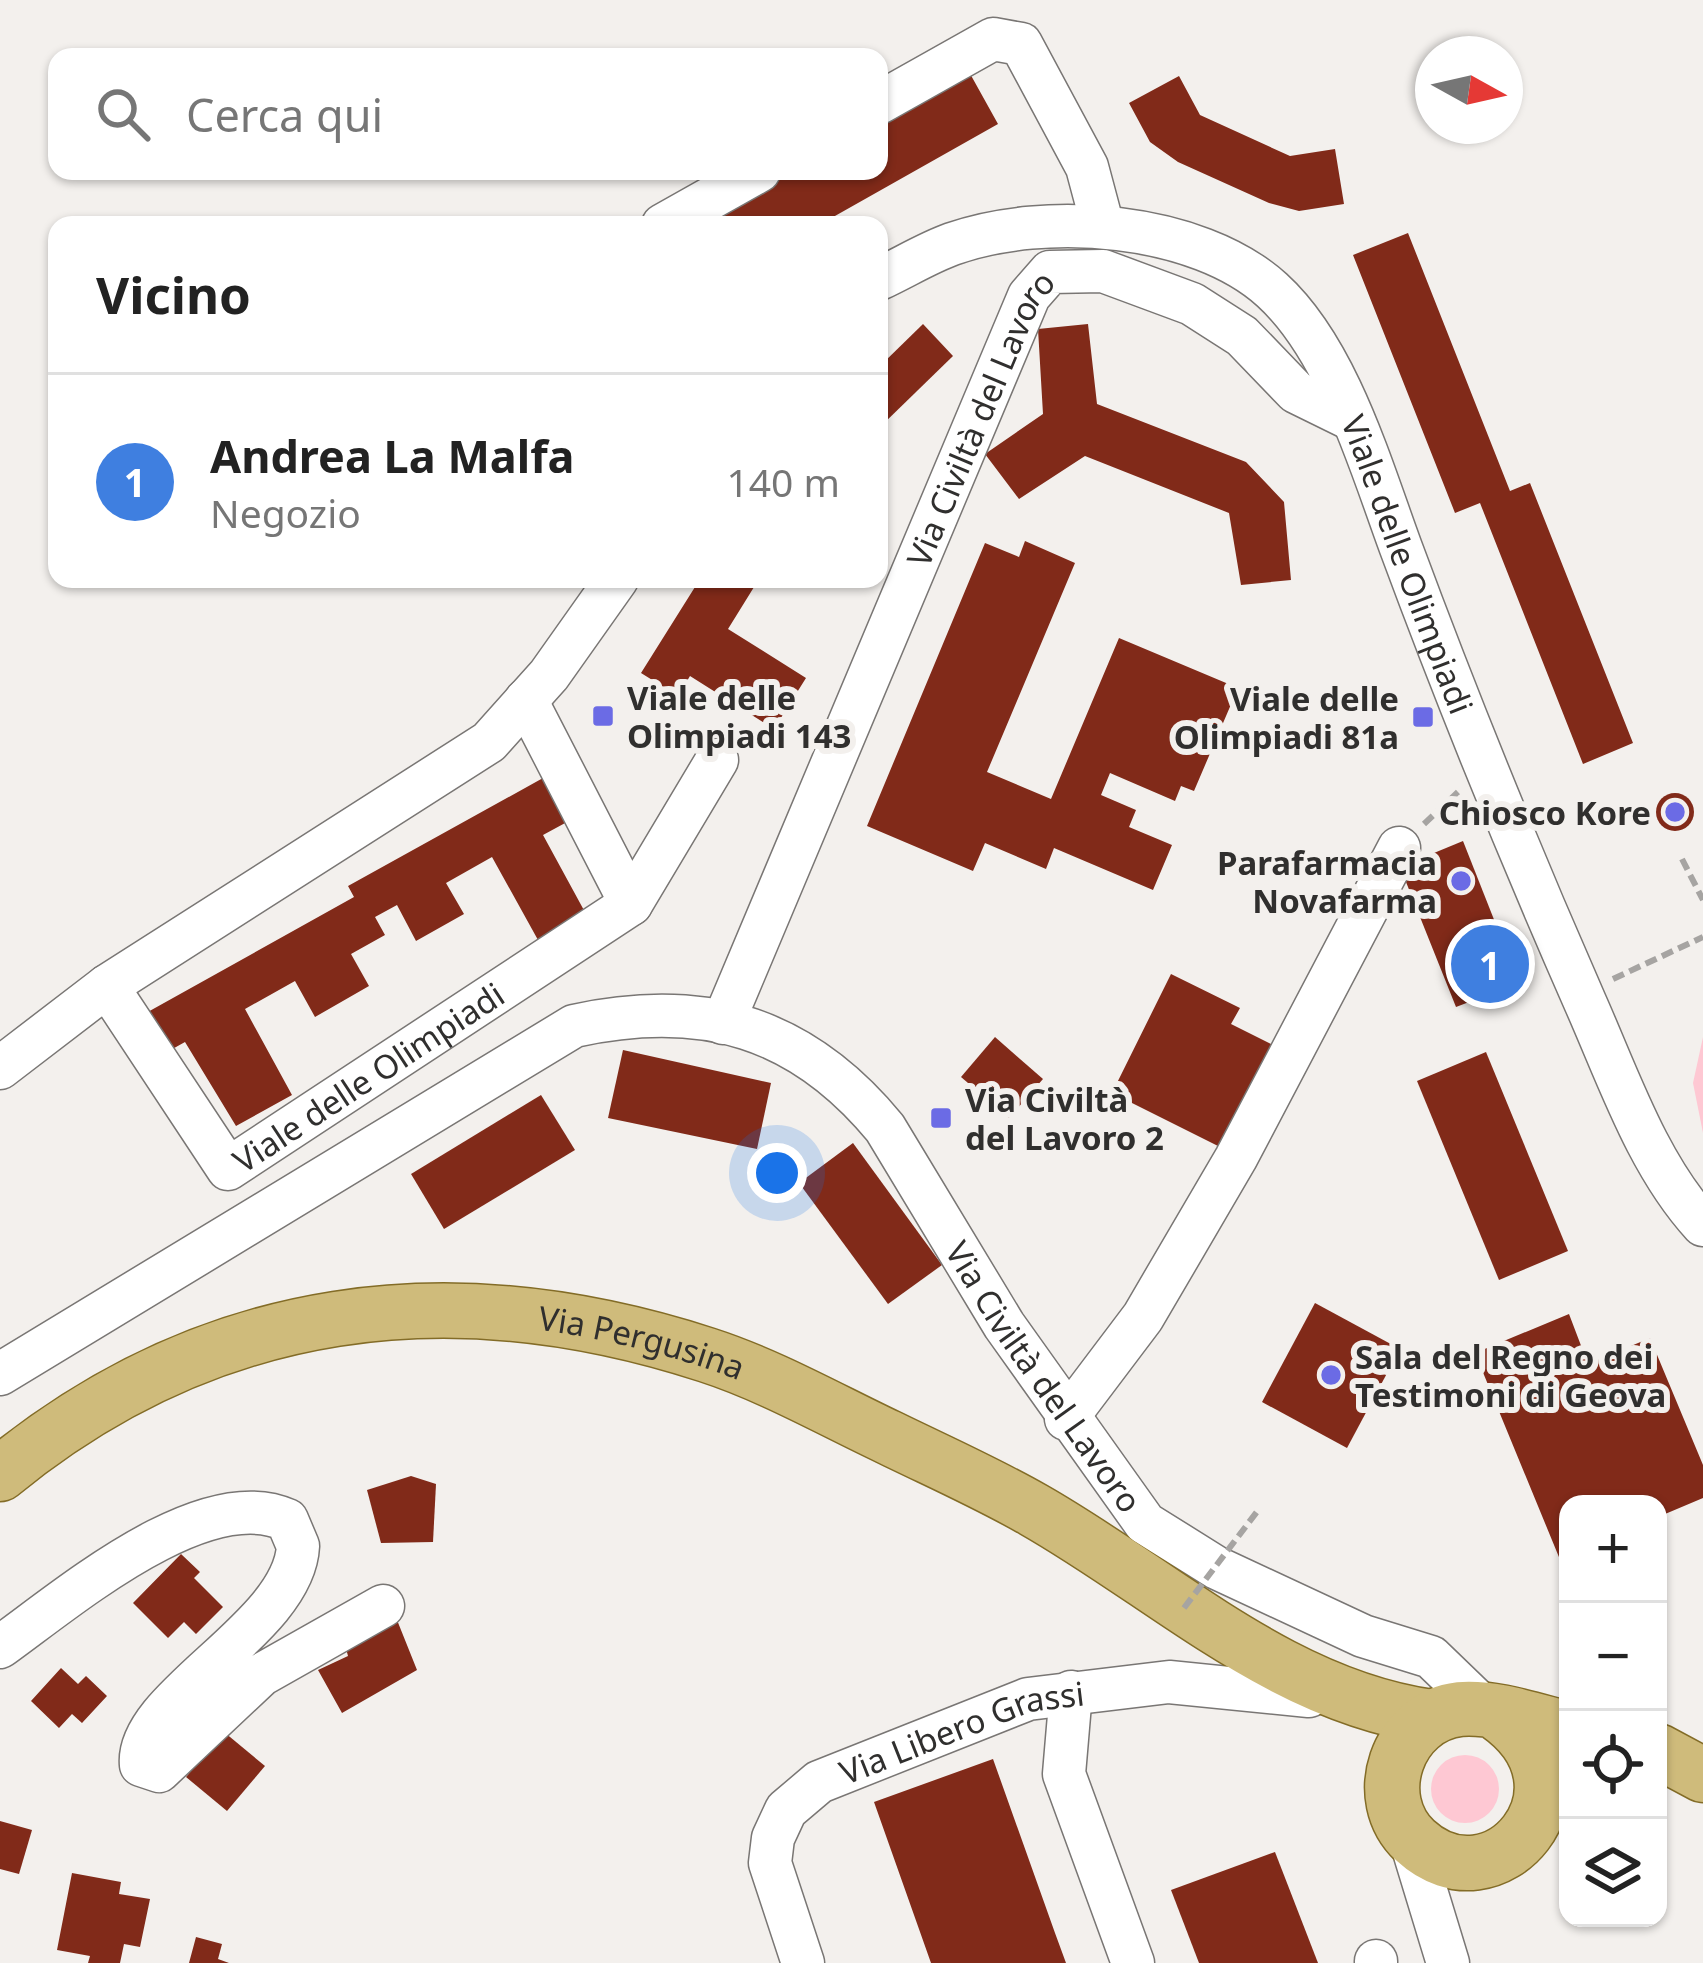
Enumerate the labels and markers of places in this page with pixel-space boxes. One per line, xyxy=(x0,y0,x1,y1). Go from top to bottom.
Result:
place label: Viale delle Olimpiadi 143 xyxy=(627,675,851,758)
place label: Viale delle Olimpiadi 81a xyxy=(1174,676,1399,759)
marker: Viale delle Olimpiadi 143 xyxy=(590,703,616,729)
marker: Viale delle Olimpiadi 81a xyxy=(1410,704,1436,730)
place label: Chiosco Kore xyxy=(1439,790,1651,835)
marker: Chiosco Kore xyxy=(1662,799,1688,825)
place label: Parafarmacia Novafarma xyxy=(1217,840,1437,923)
marker: Parafarmacia Novafarma xyxy=(1448,868,1474,894)
pin: 1 xyxy=(1451,919,1529,1009)
place label: Via Civiltà del Lavoro 2 xyxy=(965,1077,1164,1160)
marker: Via Civiltà del Lavoro 2 xyxy=(928,1105,954,1131)
place label: Sala del Regno dei Testimoni di Geova xyxy=(1355,1334,1666,1417)
marker: Sala del Regno dei Testimoni di Geova xyxy=(1318,1362,1344,1388)

